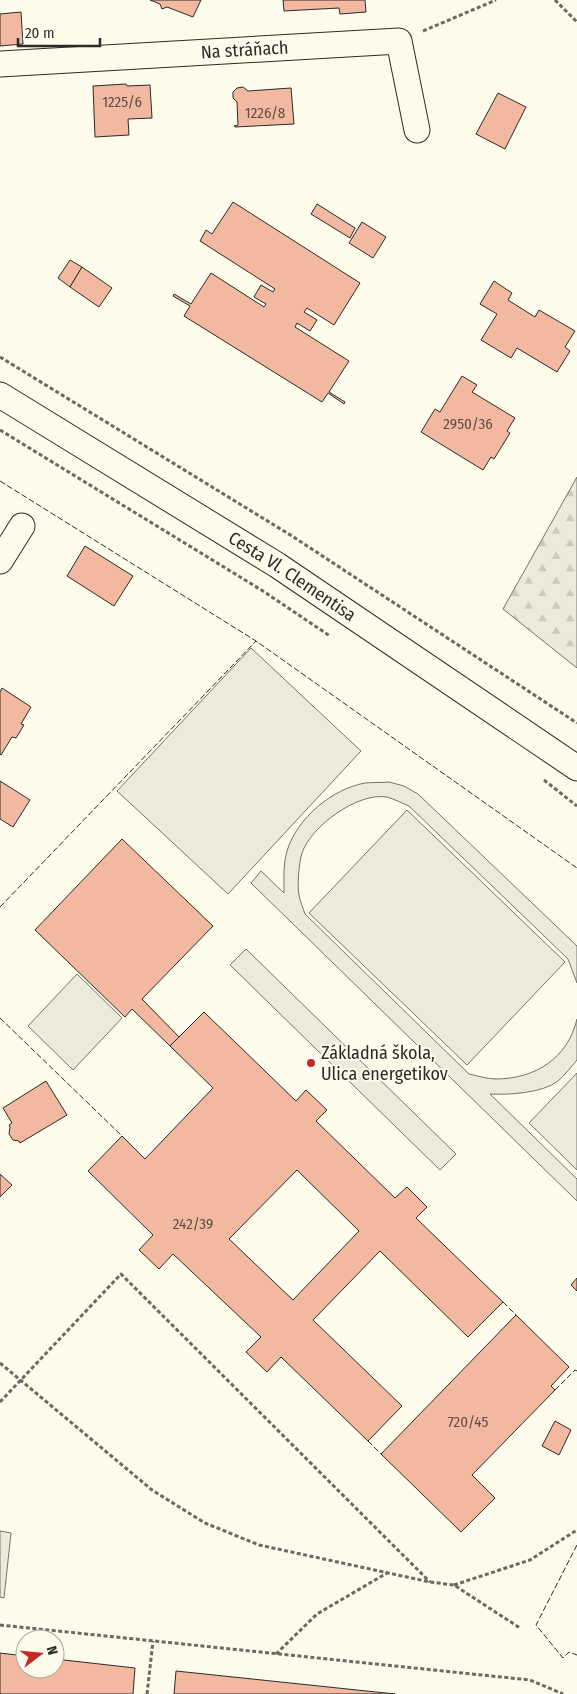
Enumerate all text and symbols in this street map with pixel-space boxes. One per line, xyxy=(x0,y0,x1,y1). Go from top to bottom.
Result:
scale bar xyxy=(18,15,100,47)
text: 20 m xyxy=(25,24,55,42)
street label: Na stráňach xyxy=(200,36,289,63)
house number: 1225/6 xyxy=(102,93,142,111)
house number: 1226/8 xyxy=(245,104,285,122)
house number: 2950/36 xyxy=(443,415,493,433)
street label: Cesta Vl. Clementisa xyxy=(224,527,360,626)
place label: Základná škola, Ulica energetikov xyxy=(321,1042,448,1085)
marker: Základná škola, Ulica energetikov xyxy=(305,1057,317,1069)
house number: 242/39 xyxy=(173,1215,213,1233)
house number: 720/45 xyxy=(448,1413,488,1431)
north arrow xyxy=(15,1629,65,1679)
text: N xyxy=(43,1644,61,1657)

